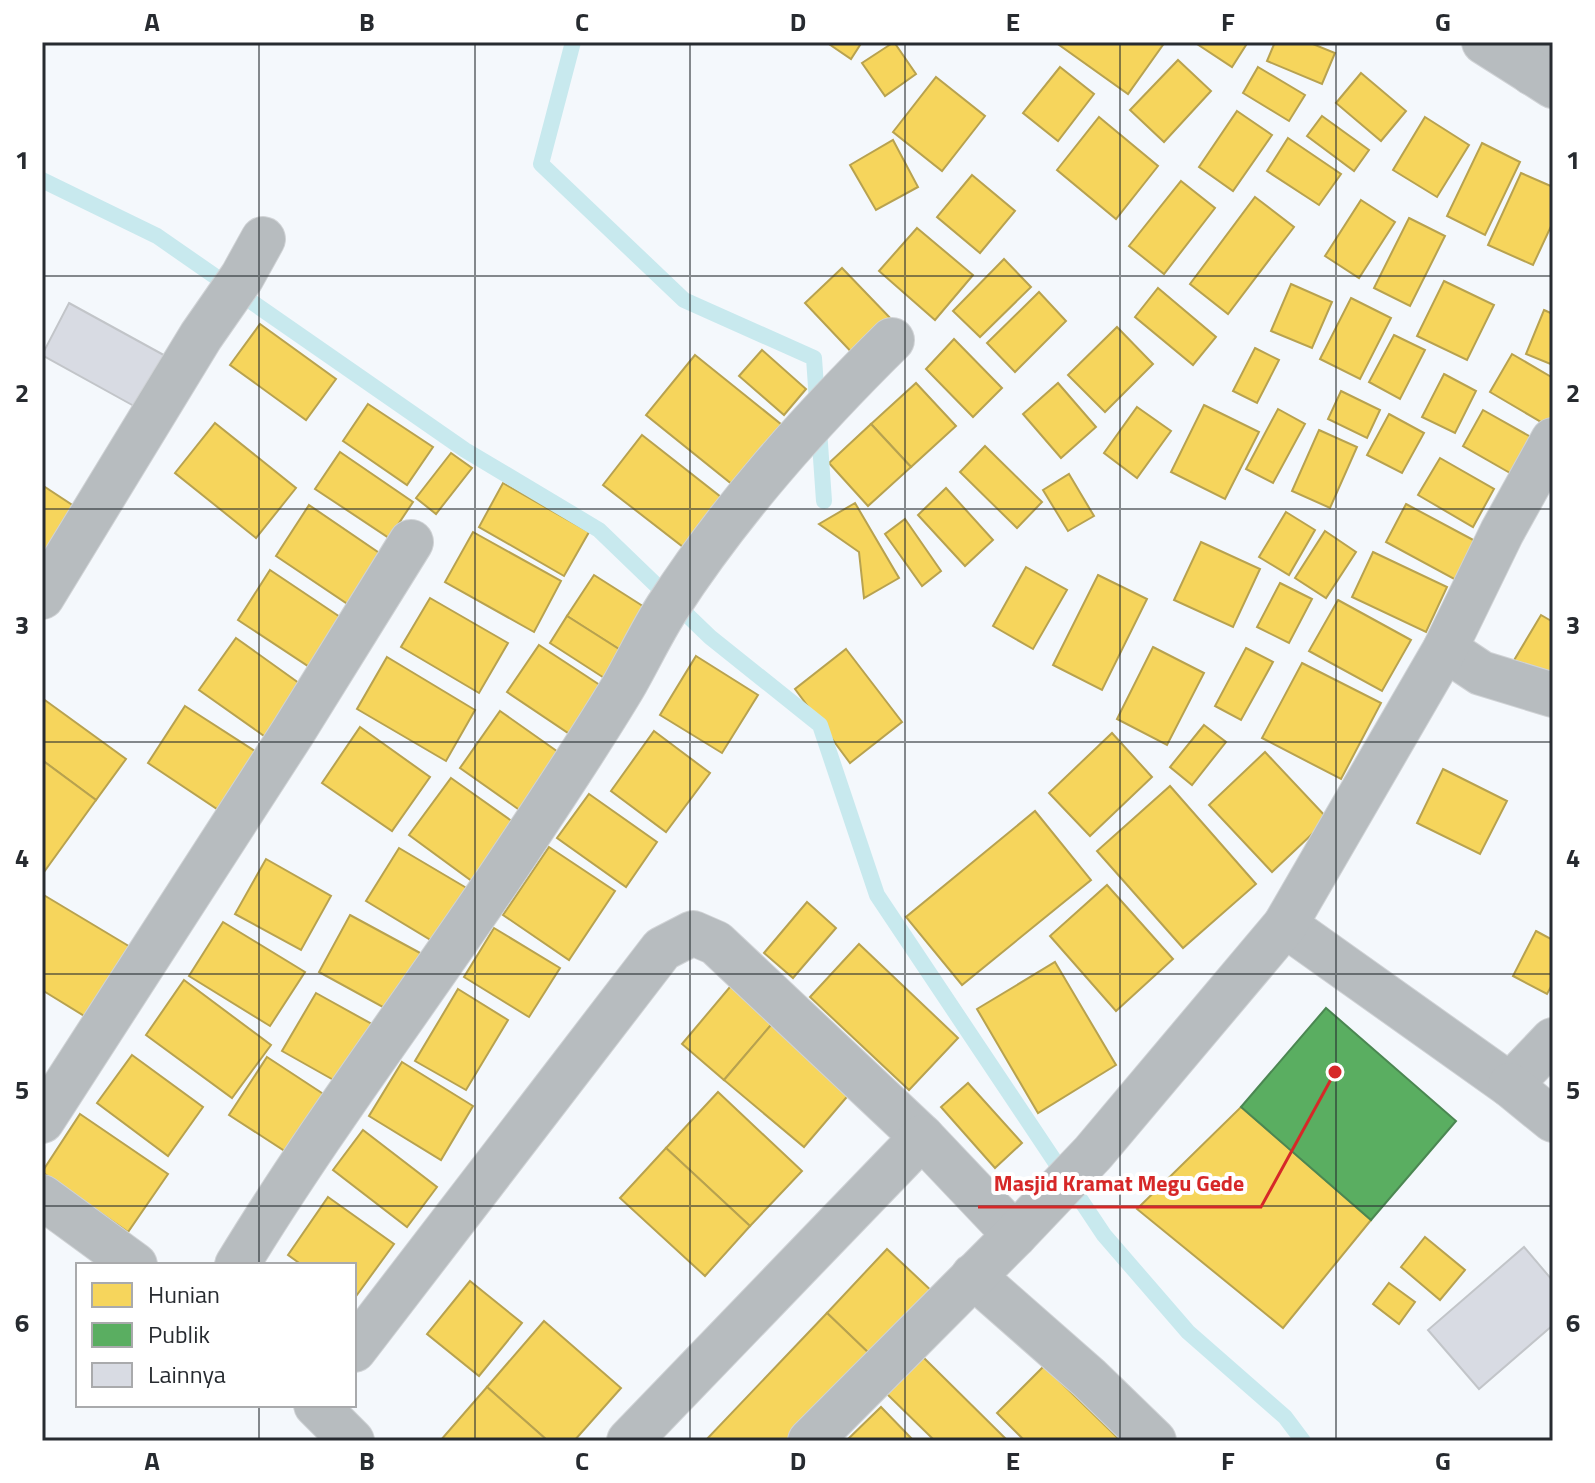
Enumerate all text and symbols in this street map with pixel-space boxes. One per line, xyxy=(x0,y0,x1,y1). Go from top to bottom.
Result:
text: A xyxy=(144,2,160,41)
text: B xyxy=(359,2,375,41)
text: C xyxy=(575,2,589,41)
text: D xyxy=(790,2,806,41)
text: E xyxy=(1006,2,1020,41)
text: F xyxy=(1221,2,1235,41)
text: G xyxy=(1435,2,1451,41)
text: 1 xyxy=(15,140,29,179)
text: 1 xyxy=(1566,140,1580,179)
text: 2 xyxy=(15,373,29,412)
text: 2 xyxy=(1566,373,1580,412)
text: 3 xyxy=(15,605,29,644)
text: 3 xyxy=(1566,605,1580,644)
text: 4 xyxy=(15,838,29,877)
text: 4 xyxy=(1566,838,1580,877)
text: 5 xyxy=(15,1070,29,1109)
text: 5 xyxy=(1566,1070,1580,1109)
callout: Masjid Kramat Megu Gede xyxy=(978,1161,1261,1207)
text: Masjid Kramat Megu Gede xyxy=(994,1166,1244,1200)
legend xyxy=(76,1263,356,1407)
text: Hunian xyxy=(148,1276,220,1312)
text: 6 xyxy=(15,1303,29,1342)
text: 6 xyxy=(1566,1303,1580,1342)
text: Publik xyxy=(148,1316,210,1352)
text: Lainnya xyxy=(148,1356,226,1392)
text: A xyxy=(144,1441,160,1480)
text: B xyxy=(359,1441,375,1480)
text: C xyxy=(575,1441,589,1480)
text: D xyxy=(790,1441,806,1480)
text: E xyxy=(1006,1441,1020,1480)
text: F xyxy=(1221,1441,1235,1480)
text: G xyxy=(1435,1441,1451,1480)

